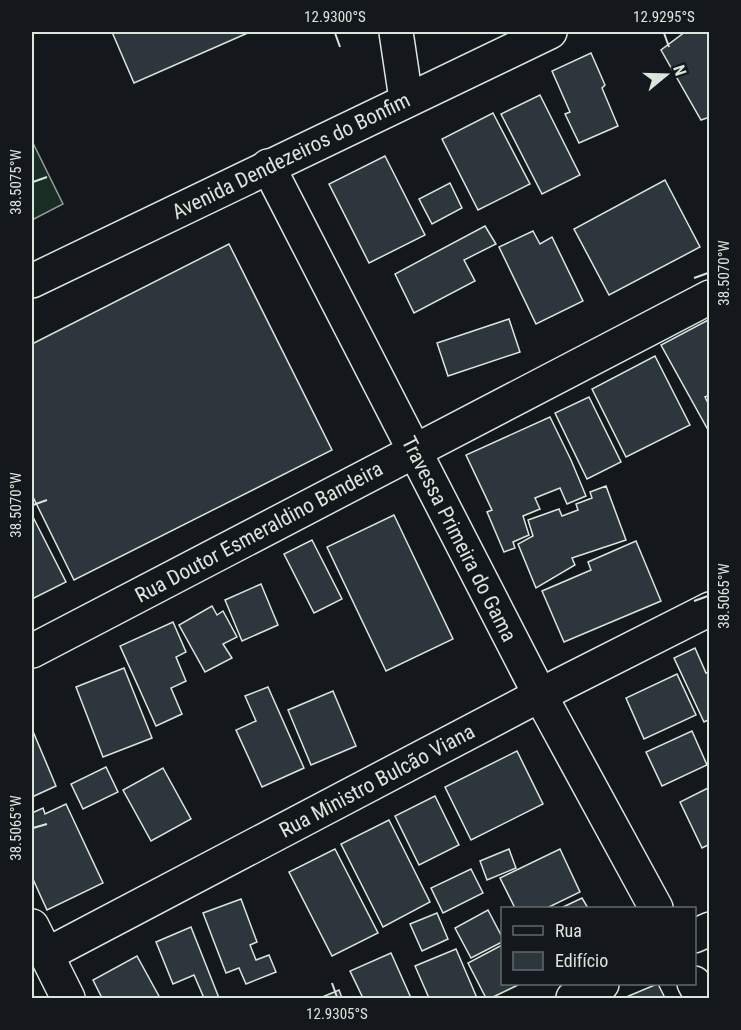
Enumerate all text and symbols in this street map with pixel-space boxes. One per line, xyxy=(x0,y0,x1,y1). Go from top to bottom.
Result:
text: 12.9300°S xyxy=(304,8,366,26)
text: 12.9295°S xyxy=(633,8,695,26)
north arrow xyxy=(636,45,696,105)
text: N xyxy=(669,63,690,78)
street label: Avenida Dendezeiros do Bonfim xyxy=(168,88,414,224)
text: 38.5075°W xyxy=(7,149,25,215)
text: 38.5070°W xyxy=(715,240,733,306)
street label: Travessa Primeira do Gama xyxy=(397,432,521,646)
street label: Rua Doutor Esmeraldino Bandeira xyxy=(131,456,387,608)
text: 38.5070°W xyxy=(7,472,25,538)
text: 38.5065°W xyxy=(715,563,733,629)
street label: Rua Ministro Bulcão Viana xyxy=(275,719,479,843)
text: 38.5065°W xyxy=(7,795,25,861)
legend xyxy=(501,907,696,985)
text: Rua xyxy=(555,920,582,941)
text: Edifício xyxy=(555,950,608,971)
text: 12.9305°S xyxy=(306,1005,368,1023)

